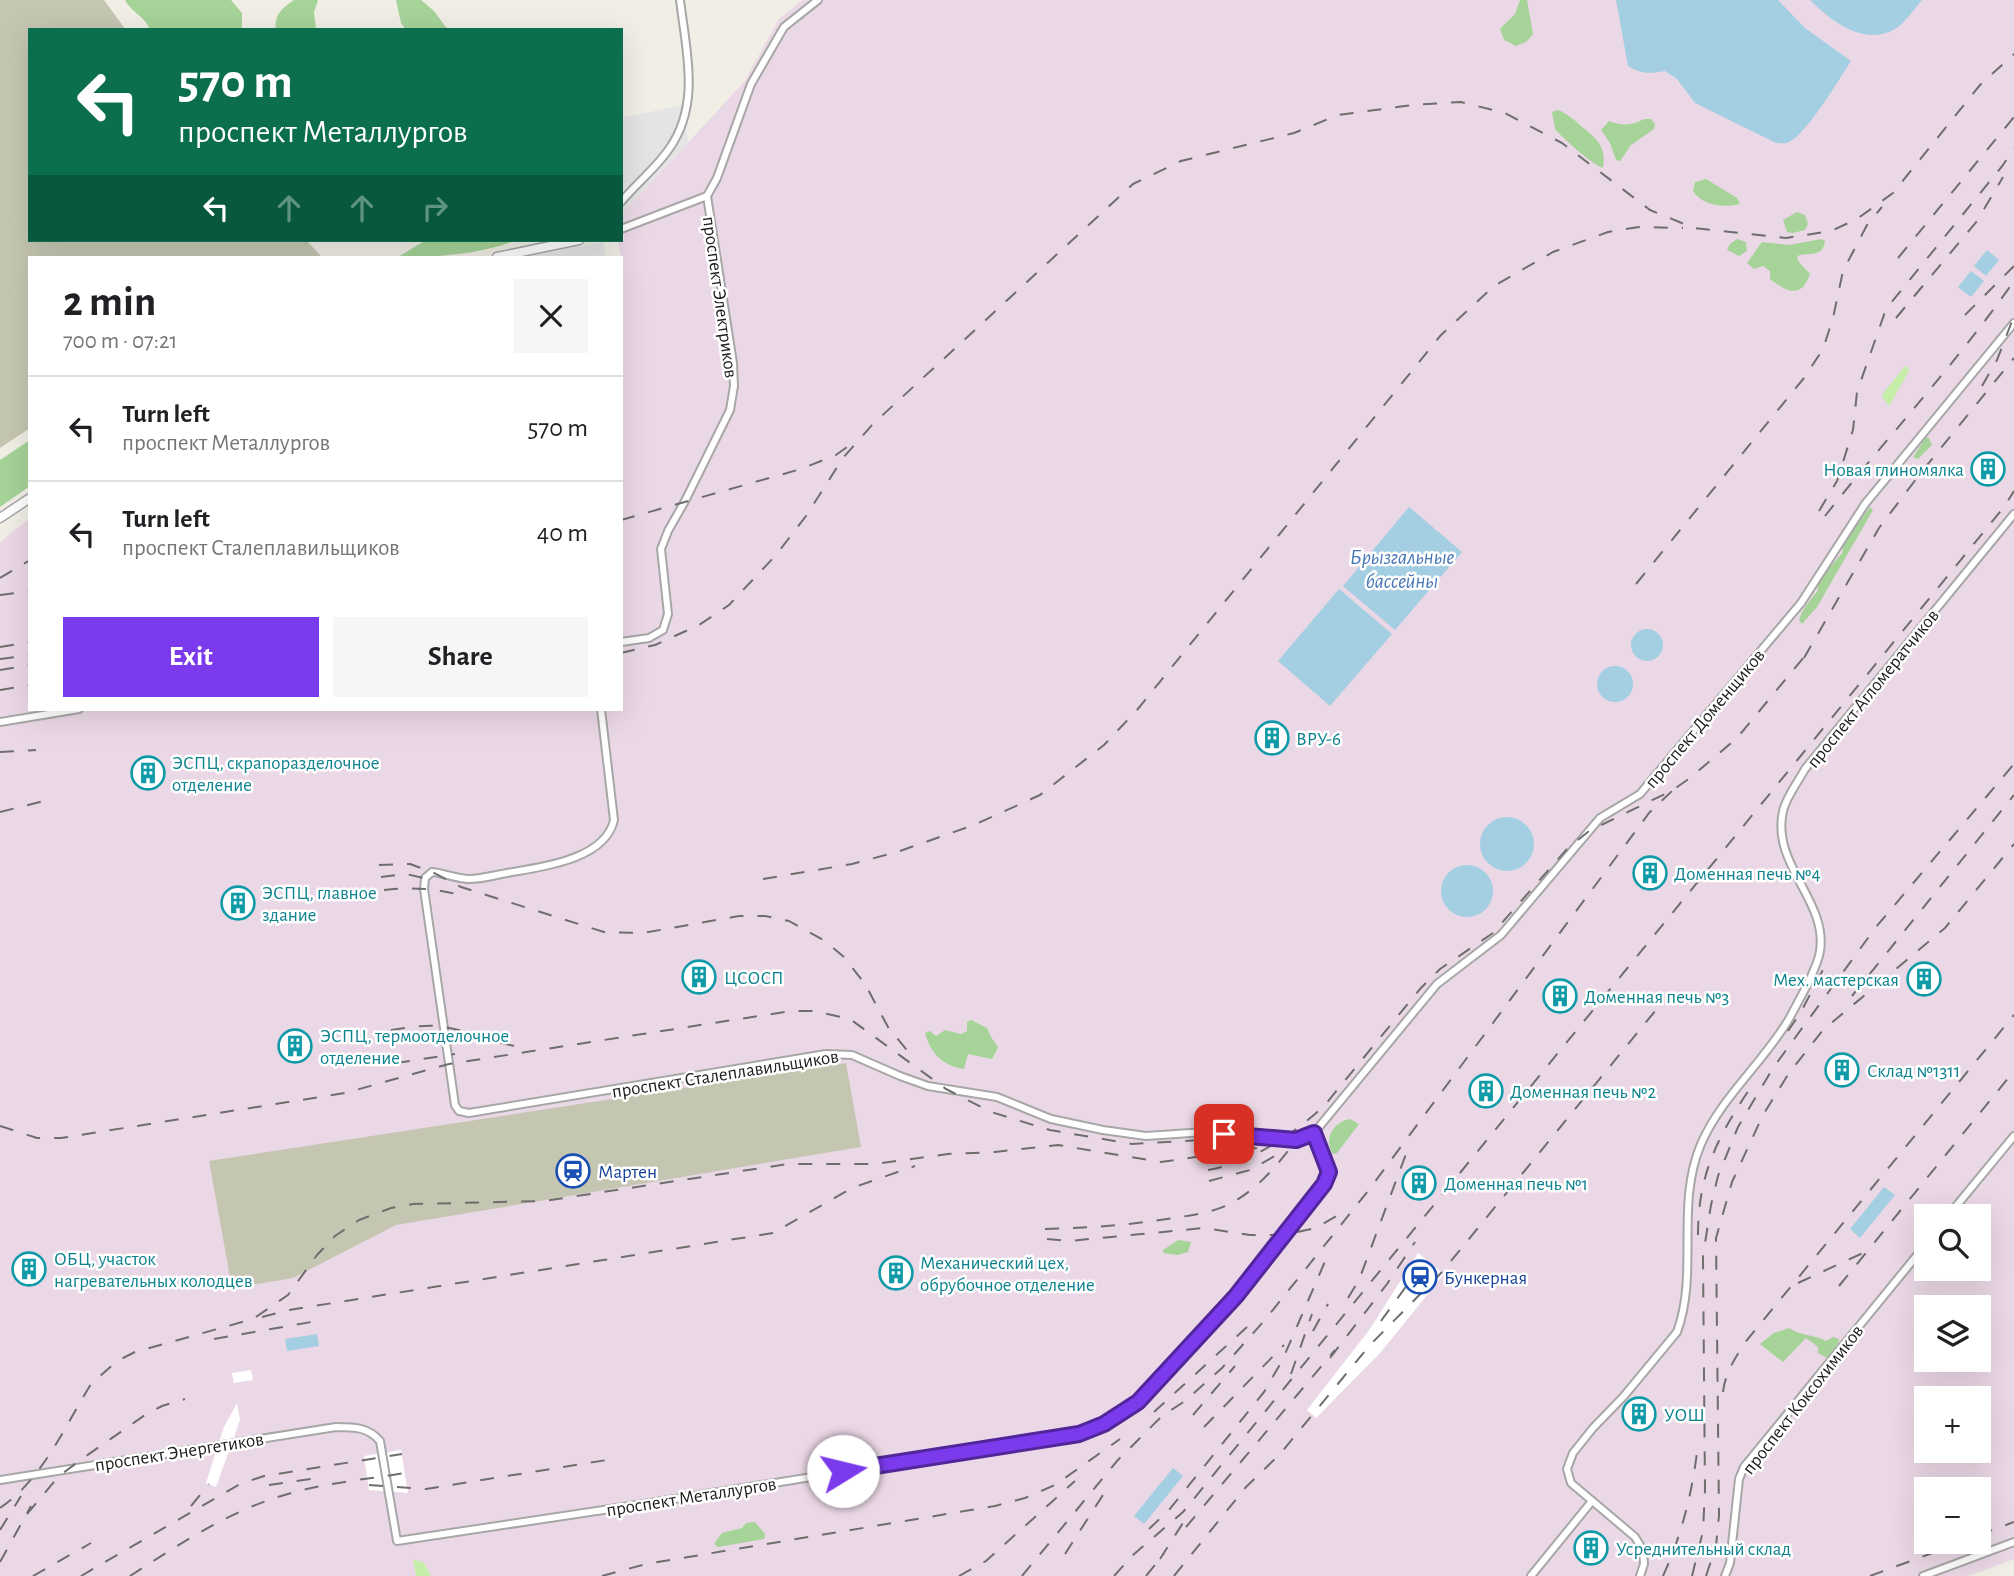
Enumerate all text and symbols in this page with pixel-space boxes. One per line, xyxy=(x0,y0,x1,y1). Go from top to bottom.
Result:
icon: left xyxy=(63,56,154,147)
text: 570 m xyxy=(178,58,293,107)
text: проспект Металлургов xyxy=(178,116,468,148)
icon: left xyxy=(197,189,235,227)
icon: ahead xyxy=(270,189,308,227)
icon: ahead xyxy=(343,189,381,227)
icon: right xyxy=(416,189,454,227)
street label: проспект Электриков xyxy=(699,215,740,379)
button: close xyxy=(514,279,588,353)
text: 2 min xyxy=(63,281,156,323)
text: 700 m · 07:21 xyxy=(63,330,177,353)
text: Turn left xyxy=(122,401,210,427)
icon: left xyxy=(63,410,101,448)
text: 570 m xyxy=(527,415,588,441)
text: проспект Металлургов xyxy=(122,432,330,455)
building icon: Новая глиномялка xyxy=(1969,450,2007,488)
place label: Новая глиномялка xyxy=(1823,461,1964,480)
text: Turn left xyxy=(122,506,210,532)
icon: left xyxy=(63,515,101,553)
text: 40 m xyxy=(537,520,588,546)
text: проспект Сталеплавильщиков xyxy=(122,537,400,560)
water label: Брызгальные бассейны xyxy=(1350,547,1455,592)
street label: проспект Агломератчиков xyxy=(1803,606,1943,772)
button: Exit xyxy=(63,617,319,697)
button: Share xyxy=(333,617,588,697)
street label: проспект Доменщиков xyxy=(1642,646,1769,792)
building icon: ВРУ-6 xyxy=(1253,719,1291,757)
place label: ВРУ-6 xyxy=(1296,730,1341,749)
building icon: ЭСПЦ, скрапоразделочное отделение xyxy=(129,754,167,792)
place label: ЭСПЦ, скрапоразделочное отделение xyxy=(172,754,379,795)
building icon: Доменная печь №4 xyxy=(1631,854,1669,892)
place label: Доменная печь №4 xyxy=(1674,865,1821,884)
building icon: ЭСПЦ, главное здание xyxy=(219,884,257,922)
place label: ЭСПЦ, главное здание xyxy=(262,884,377,925)
building icon: ЦСОСП xyxy=(680,958,718,996)
building icon: Мех. мастерская xyxy=(1905,960,1943,998)
place label: ЦСОСП xyxy=(724,969,784,988)
place label: Мех. мастерская xyxy=(1773,971,1899,990)
building icon: Доменная печь №3 xyxy=(1541,977,1579,1015)
place label: Доменная печь №3 xyxy=(1584,988,1729,1007)
building icon: ЭСПЦ, термоотделочное отделение xyxy=(276,1027,314,1065)
place label: ЭСПЦ, термоотделочное отделение xyxy=(320,1027,509,1068)
street label: проспект Сталеплавильщиков xyxy=(610,1047,840,1102)
building icon: Склад №1311 xyxy=(1823,1051,1861,1089)
place label: Склад №1311 xyxy=(1867,1062,1960,1081)
building icon: Доменная печь №2 xyxy=(1467,1072,1505,1110)
place label: Доменная печь №2 xyxy=(1510,1083,1656,1102)
pin xyxy=(1194,1104,1254,1164)
icon: arrive xyxy=(1205,1115,1243,1153)
station icon: Мартен xyxy=(554,1152,592,1190)
place label: Мартен xyxy=(598,1163,657,1182)
building icon: Доменная печь №1 xyxy=(1400,1164,1438,1202)
place label: Доменная печь №1 xyxy=(1444,1175,1588,1194)
map controls xyxy=(1914,1204,1991,1554)
button: search xyxy=(1914,1204,1991,1281)
building icon: ОБЦ, участок нагревательных колодцев xyxy=(10,1250,48,1288)
place label: ОБЦ, участок нагревательных колодцев xyxy=(54,1250,253,1291)
building icon: Механический цех, обрубочное отделение xyxy=(877,1254,915,1292)
place label: Механический цех, обрубочное отделение xyxy=(920,1254,1095,1295)
station icon: Бункерная xyxy=(1401,1258,1439,1296)
place label: Бункерная xyxy=(1444,1269,1527,1288)
button: layers xyxy=(1914,1295,1991,1372)
street label: проспект Коксохимиков xyxy=(1739,1321,1867,1478)
button: + xyxy=(1914,1386,1991,1463)
building icon: УОШ xyxy=(1620,1395,1658,1433)
place label: УОШ xyxy=(1664,1406,1705,1425)
street label: проспект Энергетиков xyxy=(93,1430,265,1475)
position arrow xyxy=(806,1434,880,1508)
street label: проспект Металлургов xyxy=(605,1475,778,1520)
button: − xyxy=(1914,1477,1991,1554)
building icon: Усреднительный склад xyxy=(1572,1529,1610,1567)
place label: Усреднительный склад xyxy=(1616,1540,1791,1559)

